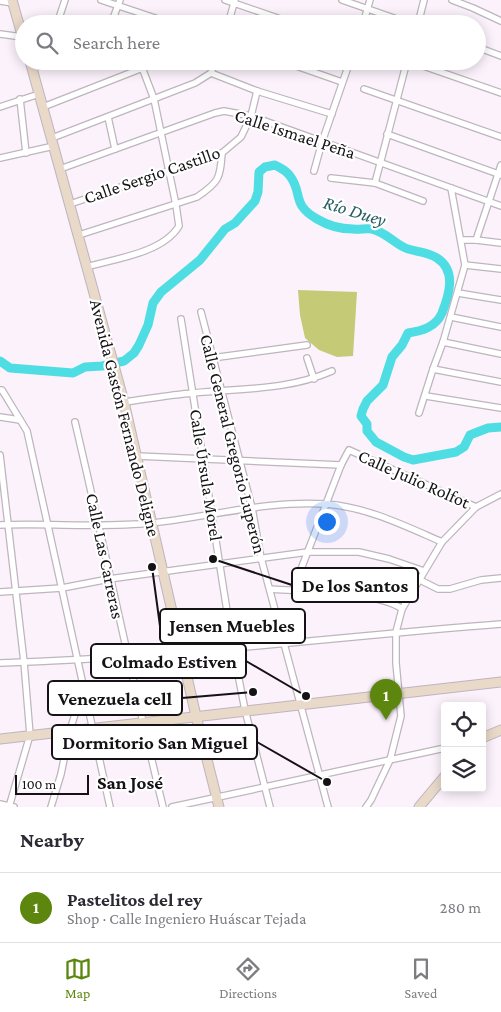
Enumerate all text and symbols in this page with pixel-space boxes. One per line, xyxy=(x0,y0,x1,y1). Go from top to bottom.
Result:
search box xyxy=(15,15,486,70)
icon: search xyxy=(33,29,61,57)
text: Search here xyxy=(73,32,160,53)
street label: Calle Ismael Peña xyxy=(232,105,358,163)
street label: Calle Sergio Castillo xyxy=(81,142,223,208)
water label: Río Duey xyxy=(321,192,389,230)
street label: Avenida Gastón Fernando Deligne xyxy=(86,297,164,539)
street label: Calle General Gregorio Luperón xyxy=(196,332,270,556)
street label: Calle Úrsula Morel xyxy=(186,408,226,543)
street label: Calle Julio Rolfot xyxy=(355,445,474,513)
street label: Calle Las Carreras xyxy=(82,491,128,621)
your location xyxy=(314,509,340,535)
callout: De los Santos xyxy=(292,568,418,602)
text: De los Santos xyxy=(302,575,408,596)
callout: Jensen Muebles xyxy=(160,609,305,643)
text: Jensen Muebles xyxy=(167,615,295,636)
callout: Colmado Estiven xyxy=(91,644,246,678)
text: Colmado Estiven xyxy=(101,651,237,672)
pin: 1 xyxy=(370,679,402,720)
callout: Venezuela cell xyxy=(48,681,182,715)
text: Venezuela cell xyxy=(57,688,172,709)
map controls xyxy=(441,702,486,792)
button: locate xyxy=(441,702,486,747)
callout: Dormitorio San Miguel xyxy=(52,725,257,759)
text: Dormitorio San Miguel xyxy=(62,732,248,753)
button: layers xyxy=(441,747,486,792)
scale bar xyxy=(15,772,89,795)
district label: San José xyxy=(97,772,163,793)
text: 100 m xyxy=(22,776,56,792)
text: Nearby xyxy=(20,828,84,852)
text: Pastelitos del rey xyxy=(67,889,202,910)
text: 1 xyxy=(33,899,39,916)
text: 280 m xyxy=(440,899,481,916)
text: Shop · Calle Ingeniero Huáscar Tejada xyxy=(67,910,306,927)
tab: Map xyxy=(64,955,92,1001)
tab: Directions xyxy=(219,955,277,1001)
tab: Saved xyxy=(404,955,437,1001)

